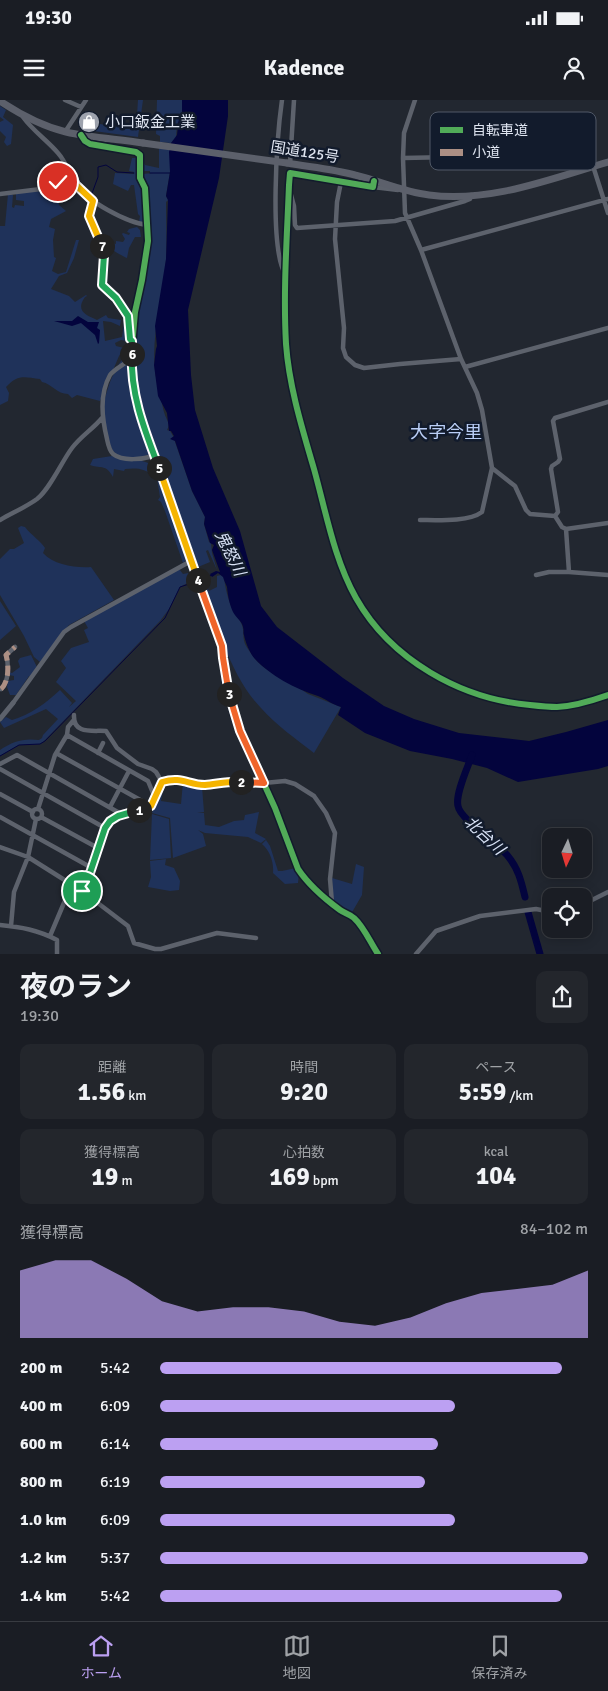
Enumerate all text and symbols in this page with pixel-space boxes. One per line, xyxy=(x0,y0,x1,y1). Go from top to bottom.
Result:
text: 19:30 xyxy=(25,6,72,30)
icon: menu xyxy=(20,54,48,82)
text: Kadence xyxy=(264,54,344,81)
icon: person xyxy=(560,54,588,82)
shop icon: 小口鈑金工業 xyxy=(77,110,101,134)
legend xyxy=(430,112,596,170)
place label: 小口鈑金工業 xyxy=(105,113,195,131)
text: 自転車道 xyxy=(472,122,528,139)
street label: 国道125号 xyxy=(269,138,341,166)
text: 小道 xyxy=(472,144,500,161)
pin xyxy=(37,161,79,203)
icon: check xyxy=(44,168,72,196)
pin: 7 xyxy=(90,234,114,258)
text: 7 xyxy=(99,238,106,255)
pin: 6 xyxy=(120,342,144,366)
text: 6 xyxy=(129,346,136,363)
district label: 大字今里 xyxy=(410,421,482,443)
pin: 5 xyxy=(146,456,172,480)
text: 5 xyxy=(156,460,163,477)
water label: 鬼怒川 xyxy=(211,527,250,581)
pin: 4 xyxy=(186,568,210,592)
text: 4 xyxy=(195,572,202,589)
pin: 3 xyxy=(216,682,242,706)
text: 3 xyxy=(226,686,233,703)
pin: 2 xyxy=(228,770,254,794)
text: 2 xyxy=(238,774,245,791)
pin: 1 xyxy=(126,798,152,822)
text: 1 xyxy=(136,802,143,819)
water label: 北台川 xyxy=(460,812,510,861)
north arrow xyxy=(542,828,592,878)
map controls xyxy=(542,828,592,938)
pin xyxy=(61,870,103,912)
icon: arrive xyxy=(68,877,96,905)
button: locate xyxy=(542,888,592,938)
text: 夜のラン xyxy=(20,970,132,1004)
button: share xyxy=(536,971,588,1023)
text: 19:30 xyxy=(20,1006,59,1026)
text: 距離 xyxy=(98,1059,126,1076)
text: 時間 xyxy=(290,1059,318,1076)
text: ペース xyxy=(475,1059,517,1076)
text: 1.56 xyxy=(78,1076,125,1107)
text: 9:20 xyxy=(280,1076,328,1107)
text: 5:59 xyxy=(458,1076,506,1107)
text: km xyxy=(125,1087,146,1104)
text: /km xyxy=(506,1087,534,1104)
text: kcal xyxy=(484,1143,508,1160)
text: 獲得標高 xyxy=(84,1144,140,1161)
text: 心拍数 xyxy=(283,1144,325,1161)
text: 104 xyxy=(476,1160,516,1191)
text: 19 xyxy=(91,1161,118,1192)
text: 169 xyxy=(269,1161,310,1192)
text: m xyxy=(118,1172,133,1189)
text: bpm xyxy=(310,1172,339,1189)
text: 84–102 m xyxy=(520,1219,588,1239)
text: 獲得標高 xyxy=(20,1223,84,1243)
text: 200 m xyxy=(20,1358,62,1378)
text: 5:42 xyxy=(100,1358,130,1378)
text: 400 m xyxy=(20,1396,62,1416)
text: 6:09 xyxy=(100,1396,130,1416)
text: 600 m xyxy=(20,1434,62,1454)
text: 6:14 xyxy=(100,1434,130,1454)
text: 800 m xyxy=(20,1472,62,1492)
text: 6:19 xyxy=(100,1472,130,1492)
text: 1.0 km xyxy=(20,1510,67,1530)
text: 6:09 xyxy=(100,1510,130,1530)
text: 1.2 km xyxy=(20,1548,67,1568)
text: 5:37 xyxy=(100,1548,130,1568)
text: 1.4 km xyxy=(20,1586,67,1606)
text: 5:42 xyxy=(100,1586,130,1606)
tab: ホーム xyxy=(80,1632,122,1682)
tab: 地図 xyxy=(283,1632,311,1682)
tab: 保存済み xyxy=(472,1632,528,1682)

